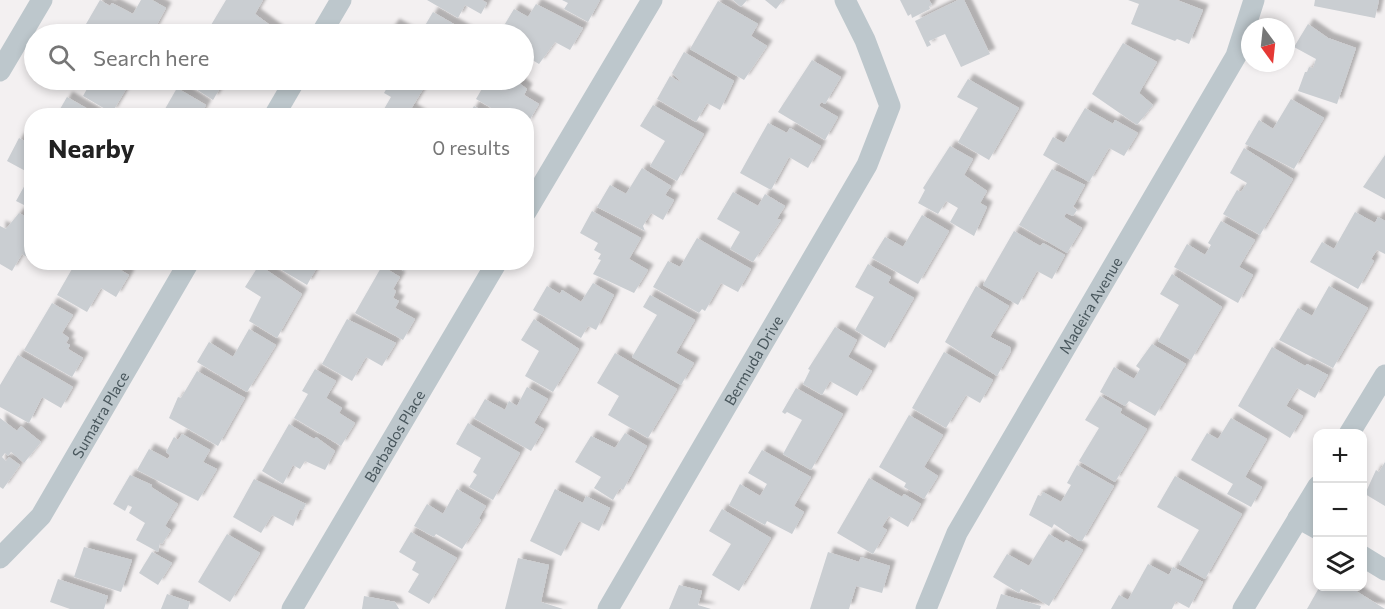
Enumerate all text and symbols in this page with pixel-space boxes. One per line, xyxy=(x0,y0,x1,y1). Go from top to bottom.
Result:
north arrow xyxy=(1241,18,1295,72)
search box xyxy=(24,24,534,90)
icon: search xyxy=(45,41,78,74)
text: Search here xyxy=(93,44,209,71)
text: Nearby xyxy=(48,132,135,163)
text: 0 results xyxy=(432,135,510,159)
street label: Madeira Avenue xyxy=(1055,253,1126,357)
street label: Bermuda Drive xyxy=(720,312,786,408)
street label: Sumatra Place xyxy=(68,368,132,461)
street label: Barbados Place xyxy=(360,387,428,485)
map controls xyxy=(1313,429,1367,591)
button: + xyxy=(1313,429,1367,483)
button: − xyxy=(1313,483,1367,537)
button: layers xyxy=(1313,537,1367,591)

